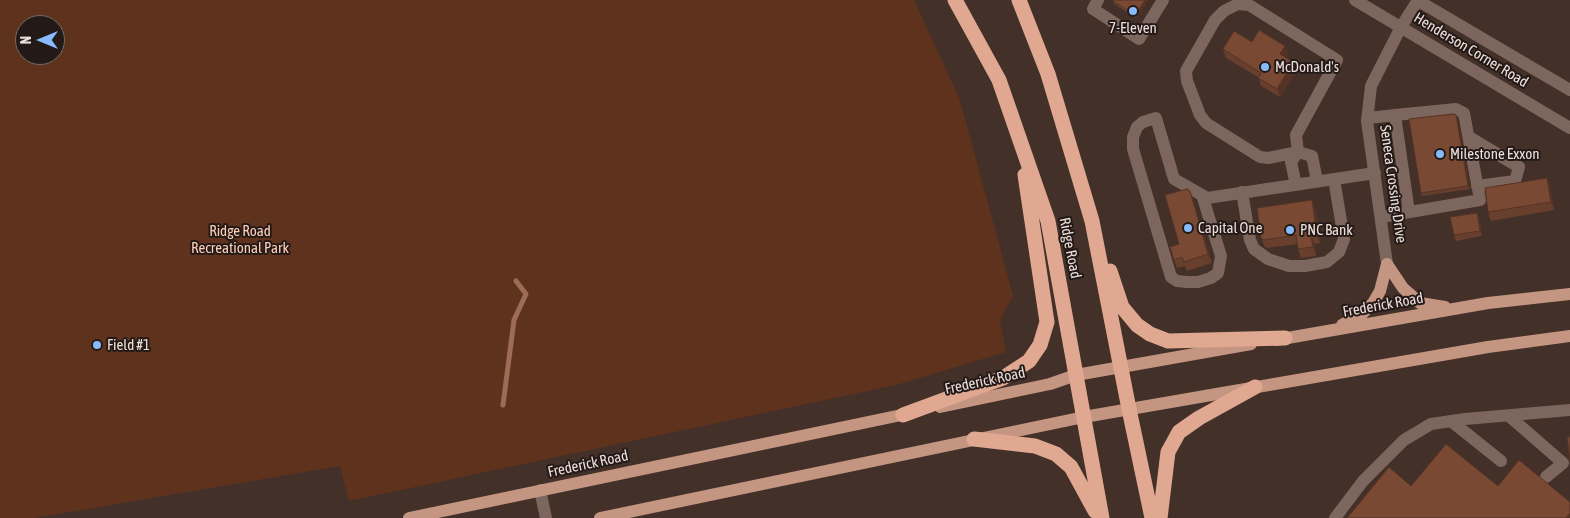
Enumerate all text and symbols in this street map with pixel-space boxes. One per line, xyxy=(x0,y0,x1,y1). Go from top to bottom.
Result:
marker: 7-Eleven xyxy=(1127,5,1139,17)
street label: Henderson Corner Road xyxy=(1411,9,1531,91)
north arrow xyxy=(15,15,65,65)
place label: 7-Eleven xyxy=(1109,19,1157,37)
text: N xyxy=(18,36,34,44)
place label: McDonald's xyxy=(1275,58,1339,76)
marker: McDonald's xyxy=(1259,61,1271,73)
street label: Seneca Crossing Drive xyxy=(1376,124,1410,244)
place label: Milestone Exxon xyxy=(1450,145,1539,163)
marker: Milestone Exxon xyxy=(1434,148,1446,160)
street label: Ridge Road xyxy=(1055,216,1085,280)
place label: Capital One xyxy=(1198,219,1262,237)
place label: PNC Bank xyxy=(1300,221,1353,239)
park label: Ridge Road Recreational Park xyxy=(191,222,289,257)
marker: Capital One xyxy=(1182,222,1194,234)
marker: PNC Bank xyxy=(1284,224,1296,236)
street label: Frederick Road xyxy=(1341,289,1425,321)
place label: Field #1 xyxy=(107,336,150,354)
marker: Field #1 xyxy=(91,339,103,351)
street label: Frederick Road xyxy=(943,364,1027,398)
street label: Frederick Road xyxy=(546,447,630,481)

